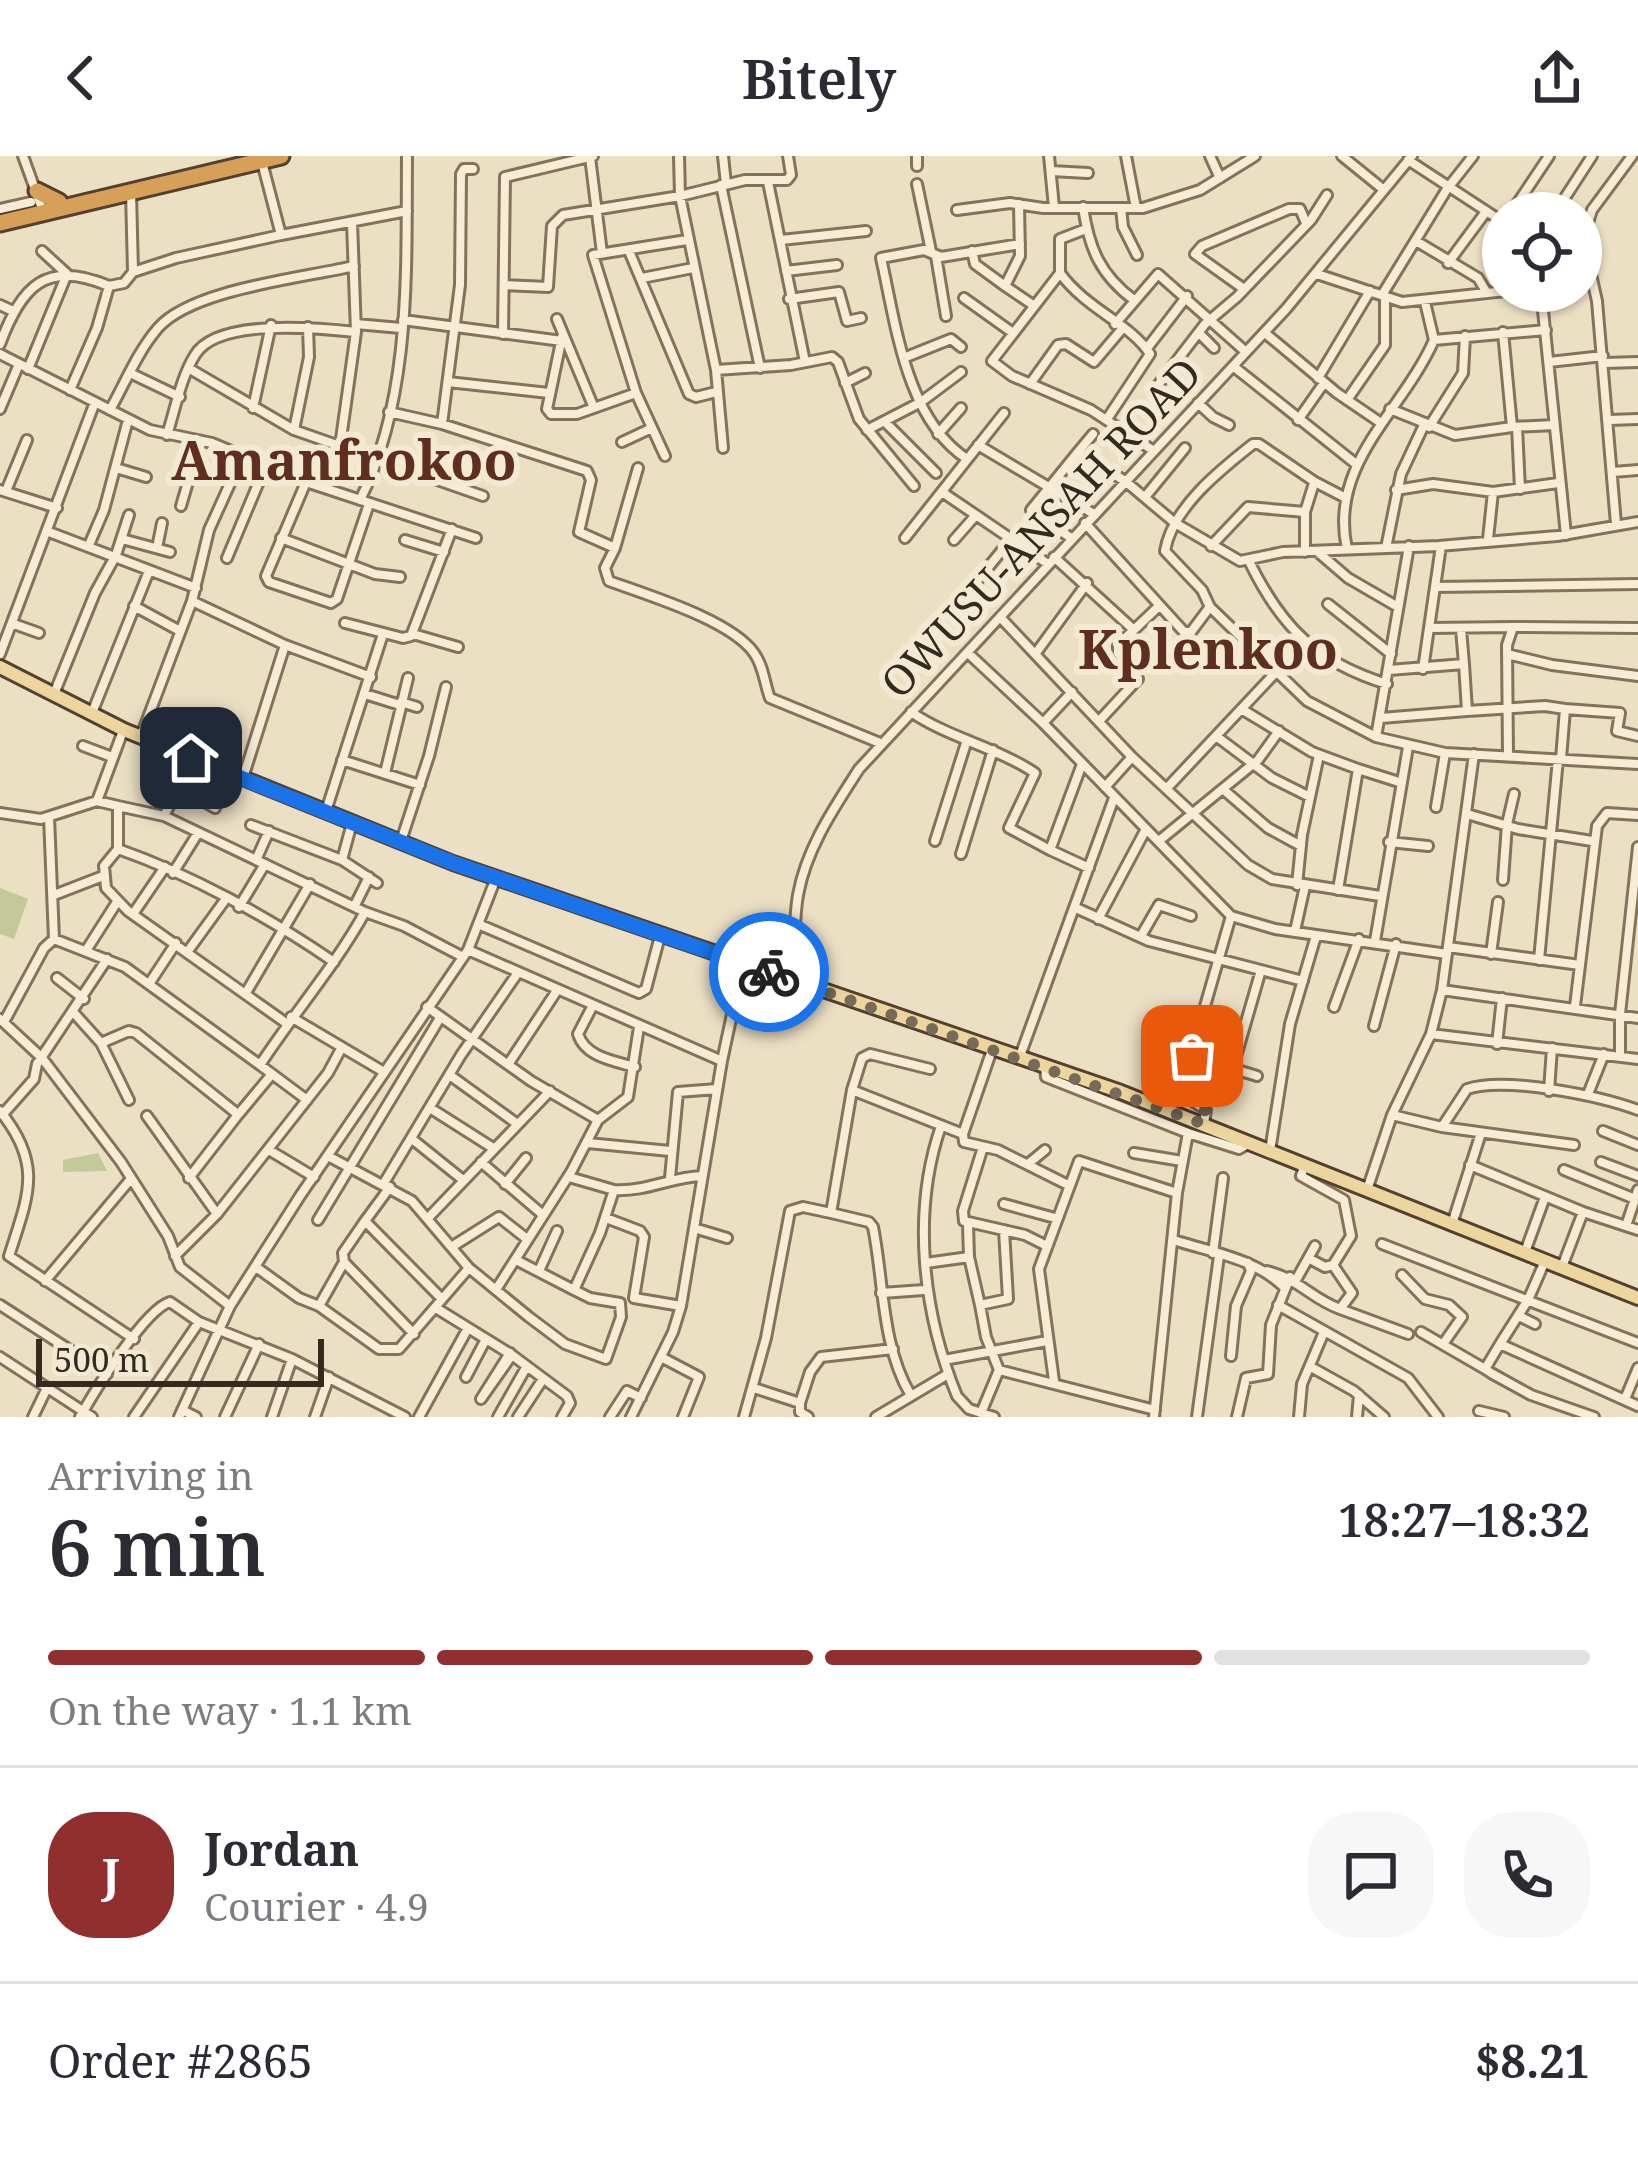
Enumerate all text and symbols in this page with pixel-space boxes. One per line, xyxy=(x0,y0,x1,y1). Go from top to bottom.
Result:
text: Bitely xyxy=(742,41,896,115)
icon: back xyxy=(48,45,114,111)
icon: share xyxy=(1524,45,1590,111)
map controls xyxy=(1482,192,1602,312)
button: locate xyxy=(1482,192,1602,312)
street label: OWUSU-ANSAH ROAD xyxy=(867,345,1213,709)
district label: Amanfrokoo xyxy=(171,422,517,496)
district label: Kplenkoo xyxy=(1078,611,1338,685)
pin xyxy=(140,707,242,809)
icon: home xyxy=(158,725,224,791)
courier xyxy=(709,912,829,1032)
icon: bike xyxy=(736,939,802,1005)
pin xyxy=(1141,1005,1243,1107)
icon: bag xyxy=(1159,1023,1225,1089)
scale bar xyxy=(36,1333,324,1386)
text: 500 m xyxy=(54,1337,149,1382)
text: Arriving in xyxy=(48,1448,254,1501)
text: 18:27–18:32 xyxy=(1338,1489,1590,1550)
text: 6 min xyxy=(48,1493,266,1599)
text: On the way · 1.1 km xyxy=(48,1683,412,1736)
button: chat xyxy=(1308,1812,1434,1938)
button: phone xyxy=(1464,1812,1590,1938)
text: Jordan xyxy=(204,1818,359,1879)
text: J xyxy=(102,1844,120,1905)
text: Courier · 4.9 xyxy=(204,1879,429,1932)
text: Order #2865 xyxy=(48,2030,313,2091)
text: $8.21 xyxy=(1475,2030,1590,2091)

